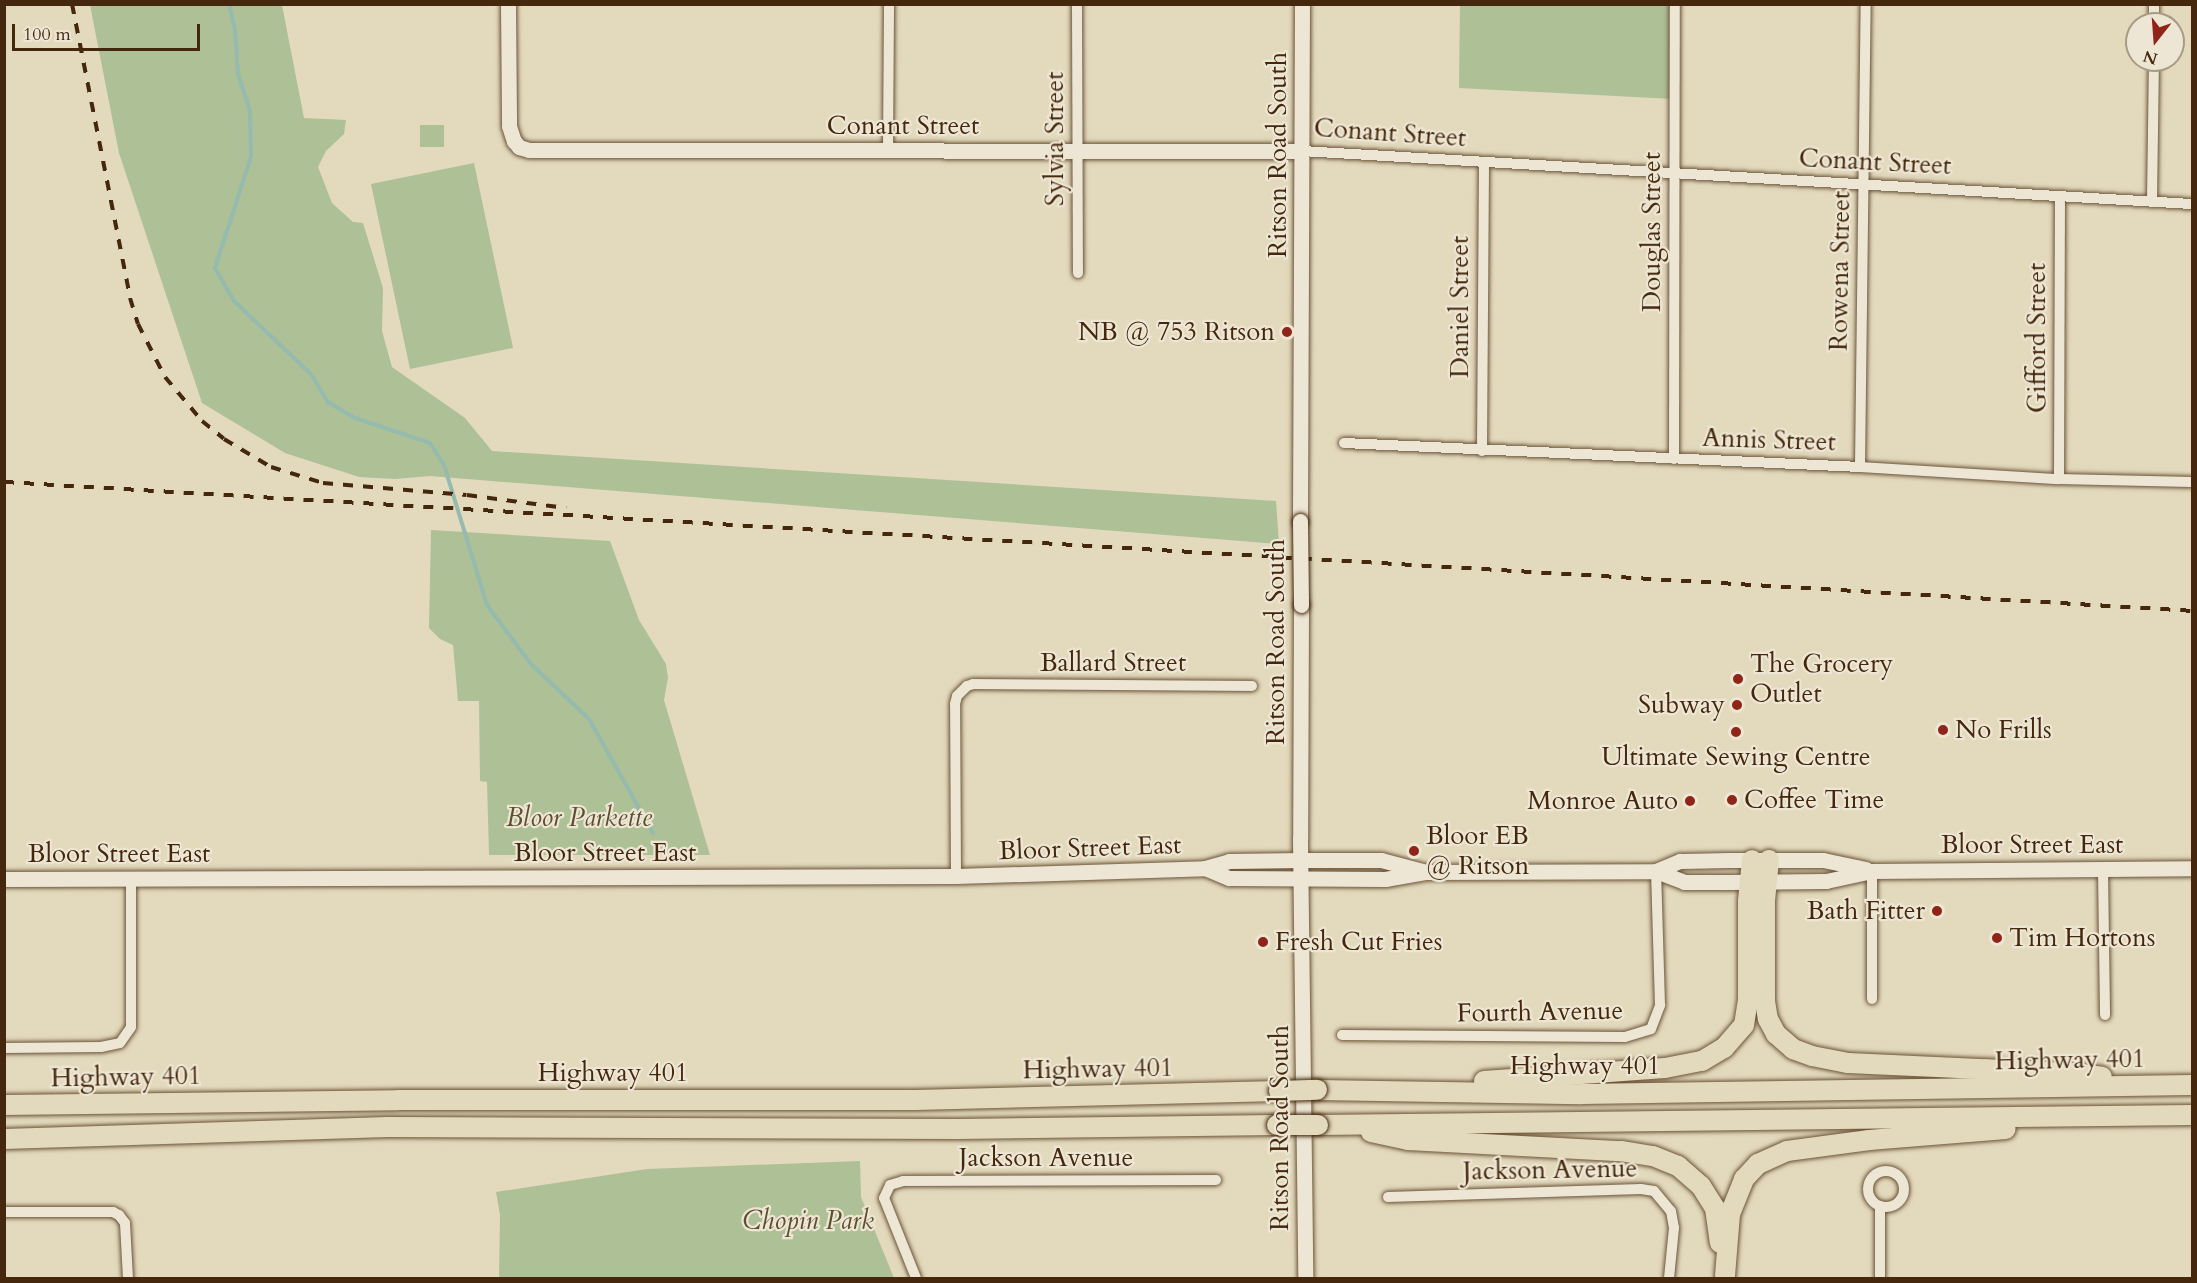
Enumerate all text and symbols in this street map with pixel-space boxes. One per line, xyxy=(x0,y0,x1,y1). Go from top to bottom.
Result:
scale bar xyxy=(15,12,202,50)
north arrow xyxy=(2125,12,2185,72)
text: 100 m xyxy=(23,22,71,47)
text: N xyxy=(2140,45,2160,70)
street label: Ritson Road South xyxy=(1262,52,1294,258)
street label: Sylvia Street xyxy=(1039,72,1071,206)
street label: Conant Street xyxy=(827,110,979,142)
street label: Conant Street xyxy=(1313,112,1467,154)
street label: Conant Street xyxy=(1798,142,1952,182)
street label: Douglas Street xyxy=(1636,152,1668,312)
street label: Rowena Street xyxy=(1823,191,1857,351)
street label: Daniel Street xyxy=(1444,236,1476,378)
street label: Gifford Street xyxy=(2021,263,2053,413)
place label: NB @ 753 Ritson xyxy=(1078,316,1275,348)
marker: NB @ 753 Ritson xyxy=(1280,325,1294,339)
street label: Annis Street xyxy=(1702,422,1836,458)
street label: Ritson Road South xyxy=(1260,539,1292,745)
street label: Ballard Street xyxy=(1040,647,1186,679)
place label: The Grocery Outlet xyxy=(1750,648,1893,710)
marker: The Grocery Outlet xyxy=(1731,672,1745,686)
place label: Subway xyxy=(1638,689,1725,721)
marker: Subway xyxy=(1730,698,1744,712)
place label: No Frills xyxy=(1955,714,2052,746)
marker: No Frills xyxy=(1936,723,1950,737)
marker: Ultimate Sewing Centre xyxy=(1729,725,1743,739)
place label: Ultimate Sewing Centre xyxy=(1602,741,1870,773)
place label: Coffee Time xyxy=(1744,784,1884,816)
place label: Monroe Auto xyxy=(1527,785,1678,817)
marker: Coffee Time xyxy=(1725,793,1739,807)
marker: Monroe Auto xyxy=(1683,794,1697,808)
park label: Bloor Parkette xyxy=(506,802,652,834)
place label: Bloor EB @ Ritson xyxy=(1426,820,1529,882)
street label: Bloor Street East xyxy=(998,829,1182,867)
street label: Bloor Street East xyxy=(1941,829,2123,861)
street label: Bloor Street East xyxy=(514,837,696,869)
street label: Bloor Street East xyxy=(28,838,210,870)
marker: Bloor EB @ Ritson xyxy=(1407,844,1421,858)
place label: Bath Fitter xyxy=(1807,895,1925,927)
marker: Bath Fitter xyxy=(1930,904,1944,918)
place label: Tim Hortons xyxy=(2009,922,2155,954)
place label: Fresh Cut Fries xyxy=(1275,926,1443,958)
marker: Tim Hortons xyxy=(1990,931,2004,945)
marker: Fresh Cut Fries xyxy=(1256,935,1270,949)
street label: Fourth Avenue xyxy=(1457,995,1623,1029)
street label: Ritson Road South xyxy=(1264,1025,1296,1231)
street label: Highway 401 xyxy=(1994,1043,2146,1077)
street label: Highway 401 xyxy=(1510,1050,1660,1082)
street label: Highway 401 xyxy=(1022,1052,1174,1086)
street label: Highway 401 xyxy=(538,1057,688,1089)
street label: Highway 401 xyxy=(50,1060,202,1094)
street label: Jackson Avenue xyxy=(959,1142,1133,1174)
street label: Jackson Avenue xyxy=(1462,1153,1638,1187)
park label: Chopin Park xyxy=(742,1205,874,1237)

